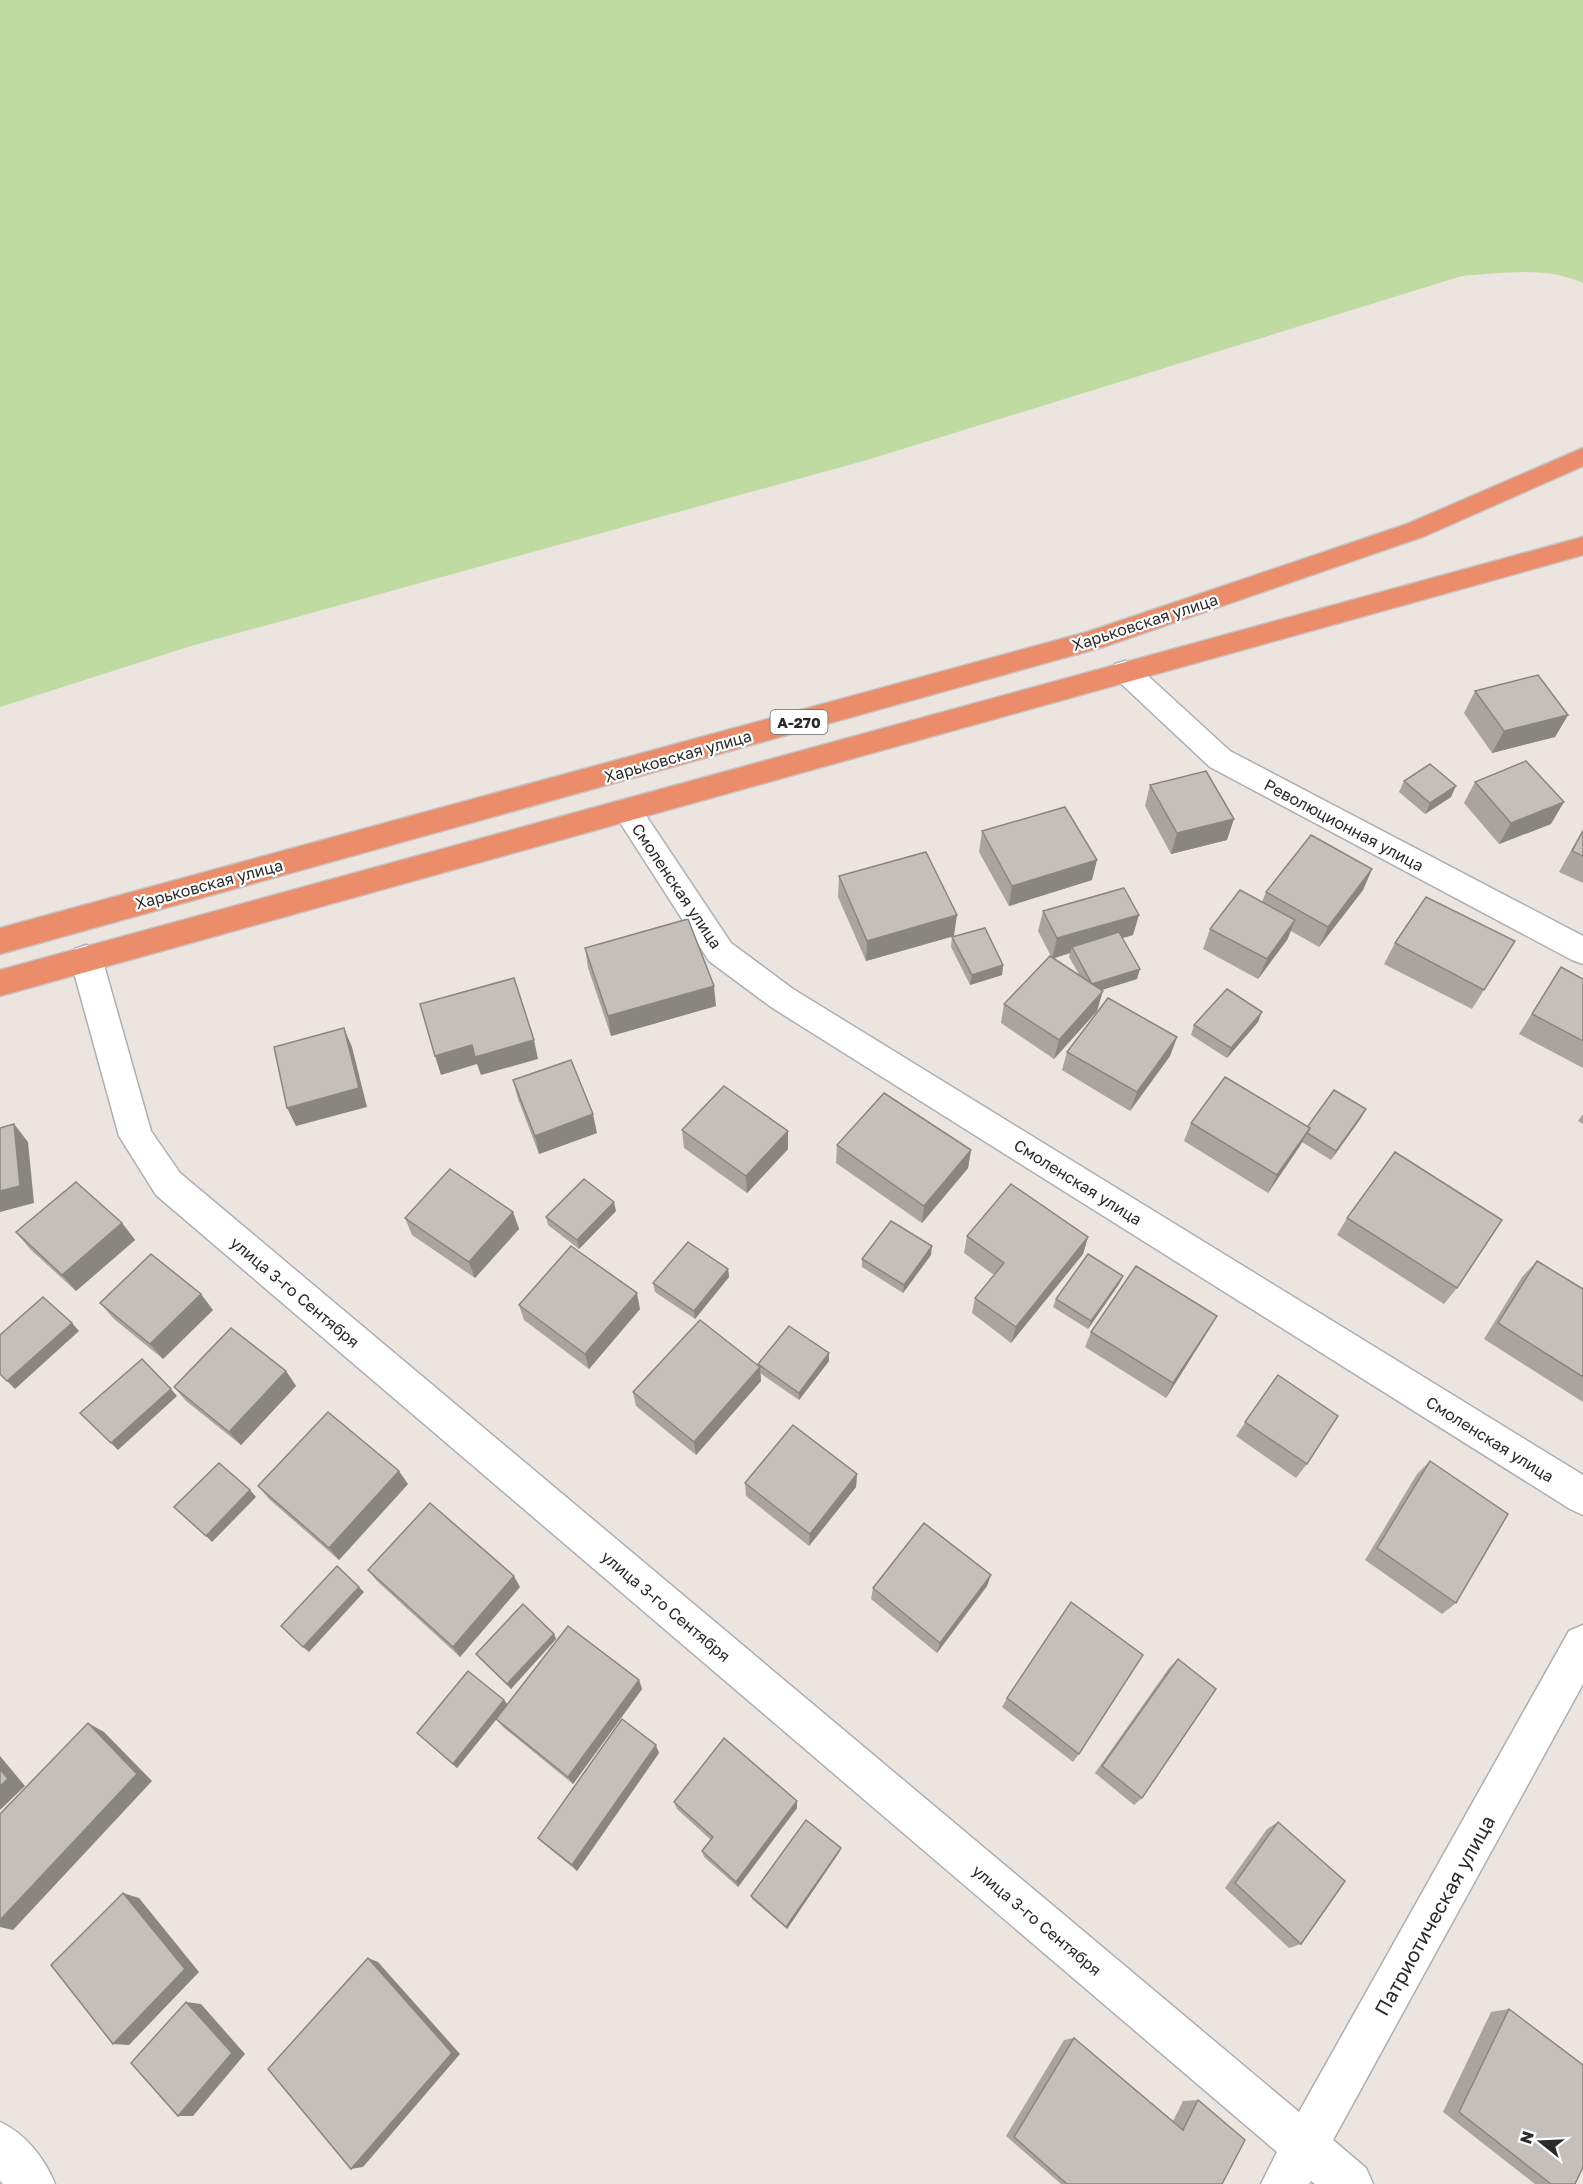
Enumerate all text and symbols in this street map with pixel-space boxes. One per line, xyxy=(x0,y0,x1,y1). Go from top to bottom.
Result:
street label: Харьковская улица xyxy=(1070,589,1220,655)
road number: А-270 xyxy=(770,710,828,734)
street label: Харьковская улица xyxy=(602,725,754,787)
street label: Революционная улица xyxy=(1261,774,1427,876)
street label: Смоленская улица xyxy=(628,819,726,953)
street label: Харьковская улица xyxy=(133,855,285,913)
street label: Смоленская улица xyxy=(1010,1135,1146,1229)
street label: улица 3-го Сентября xyxy=(226,1232,364,1352)
street label: Смоленская улица xyxy=(1422,1392,1558,1486)
street label: улица 3-го Сентября xyxy=(597,1546,735,1666)
street label: Патриотическая улица xyxy=(1369,1811,1499,2019)
street label: улица 3-го Сентября xyxy=(968,1860,1106,1980)
north arrow xyxy=(1511,2112,1571,2172)
text: N xyxy=(1515,2128,1538,2146)

